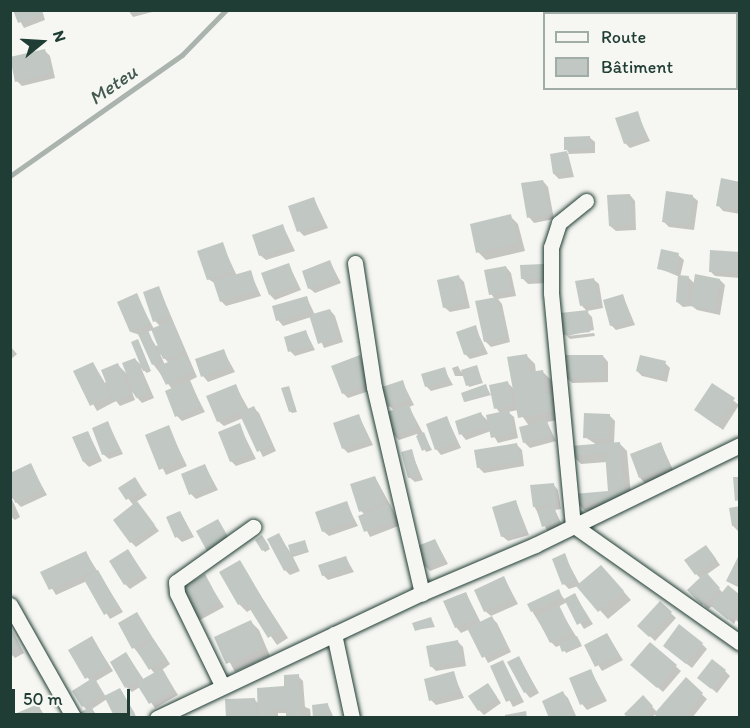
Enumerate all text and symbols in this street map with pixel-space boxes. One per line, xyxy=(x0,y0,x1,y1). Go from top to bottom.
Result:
north arrow xyxy=(12,12,72,72)
legend xyxy=(543,12,738,90)
text: Route xyxy=(601,26,646,48)
text: N xyxy=(49,28,70,44)
text: Bâtiment xyxy=(601,56,673,78)
water label: Meteu xyxy=(84,60,142,110)
scale bar xyxy=(15,677,134,715)
text: 50 m xyxy=(23,688,63,710)

